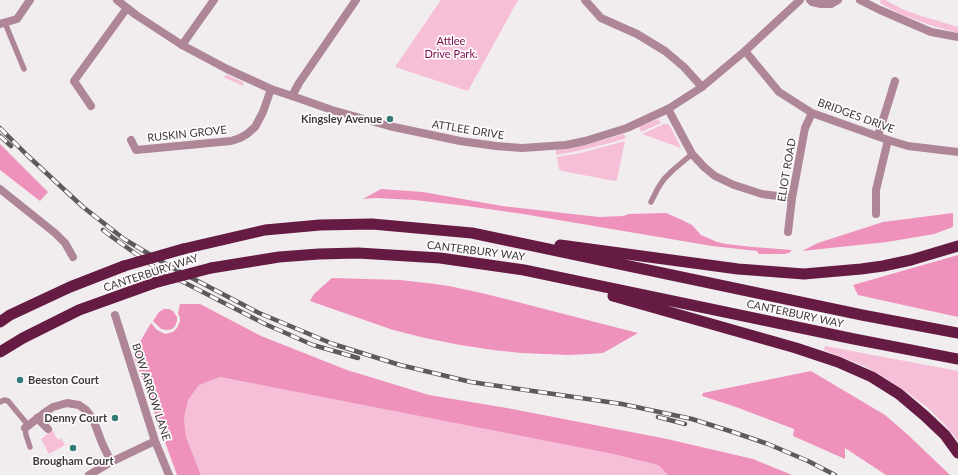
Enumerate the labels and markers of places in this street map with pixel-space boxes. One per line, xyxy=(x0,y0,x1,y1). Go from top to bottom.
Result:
place label: Kingsley Avenue xyxy=(301,112,382,126)
marker: Kingsley Avenue xyxy=(385,114,395,124)
place label: Beeston Court xyxy=(28,373,99,387)
marker: Beeston Court xyxy=(15,375,25,385)
place label: Denny Court xyxy=(44,411,107,425)
marker: Denny Court xyxy=(110,413,120,423)
marker: Brougham Court xyxy=(68,443,78,453)
place label: Brougham Court xyxy=(33,454,113,468)

